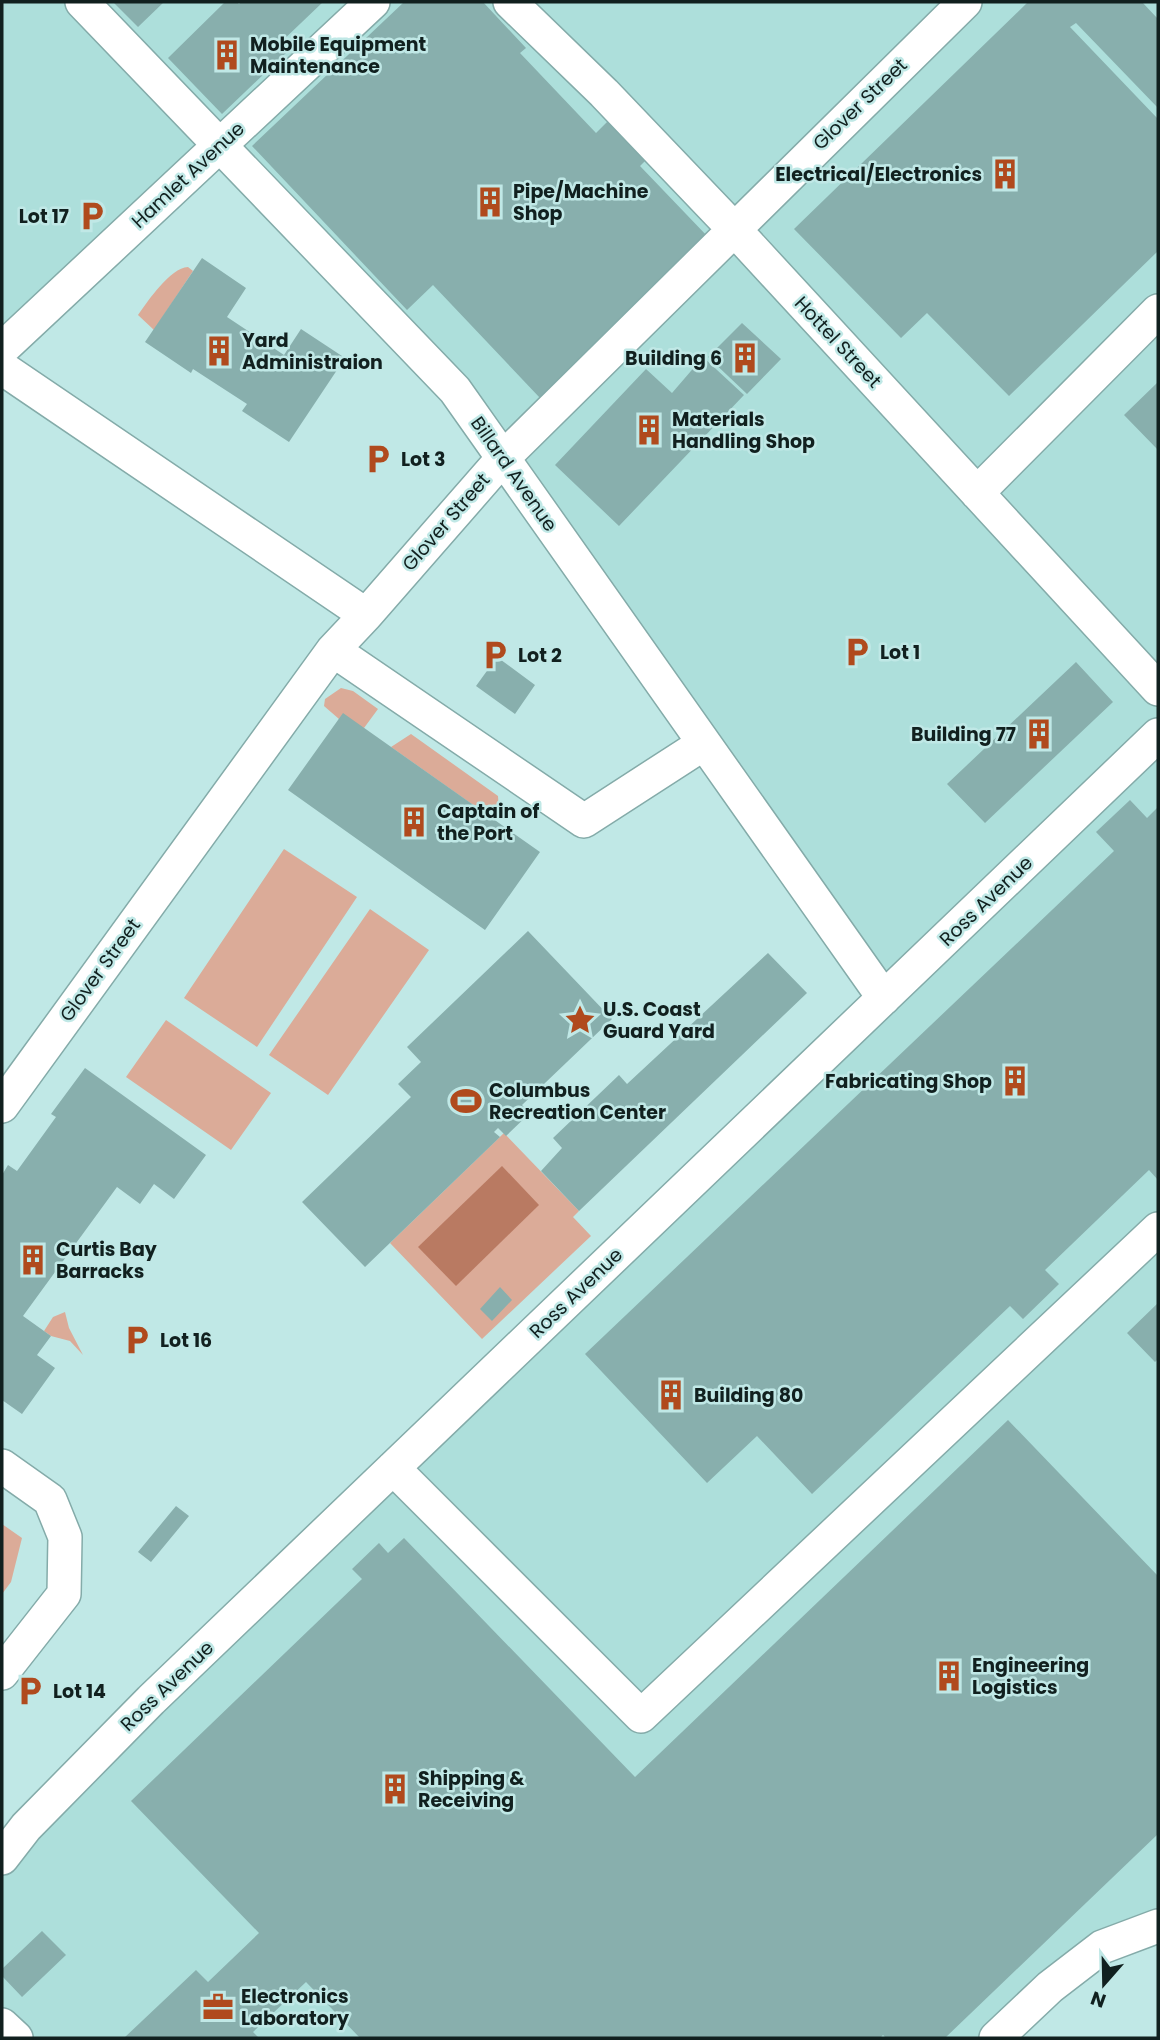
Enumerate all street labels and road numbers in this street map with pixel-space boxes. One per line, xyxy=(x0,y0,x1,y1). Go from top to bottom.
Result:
street label: Glover Street xyxy=(807,52,913,156)
street label: Hamlet Avenue xyxy=(126,116,250,234)
street label: Hottel Street xyxy=(788,290,888,394)
street label: Billard Avenue xyxy=(464,411,564,537)
street label: Glover Street xyxy=(396,467,496,577)
street label: Ross Avenue xyxy=(933,850,1039,952)
street label: Glover Street xyxy=(53,913,147,1027)
street label: Ross Avenue xyxy=(523,1242,629,1344)
street label: Ross Avenue xyxy=(114,1635,220,1737)

